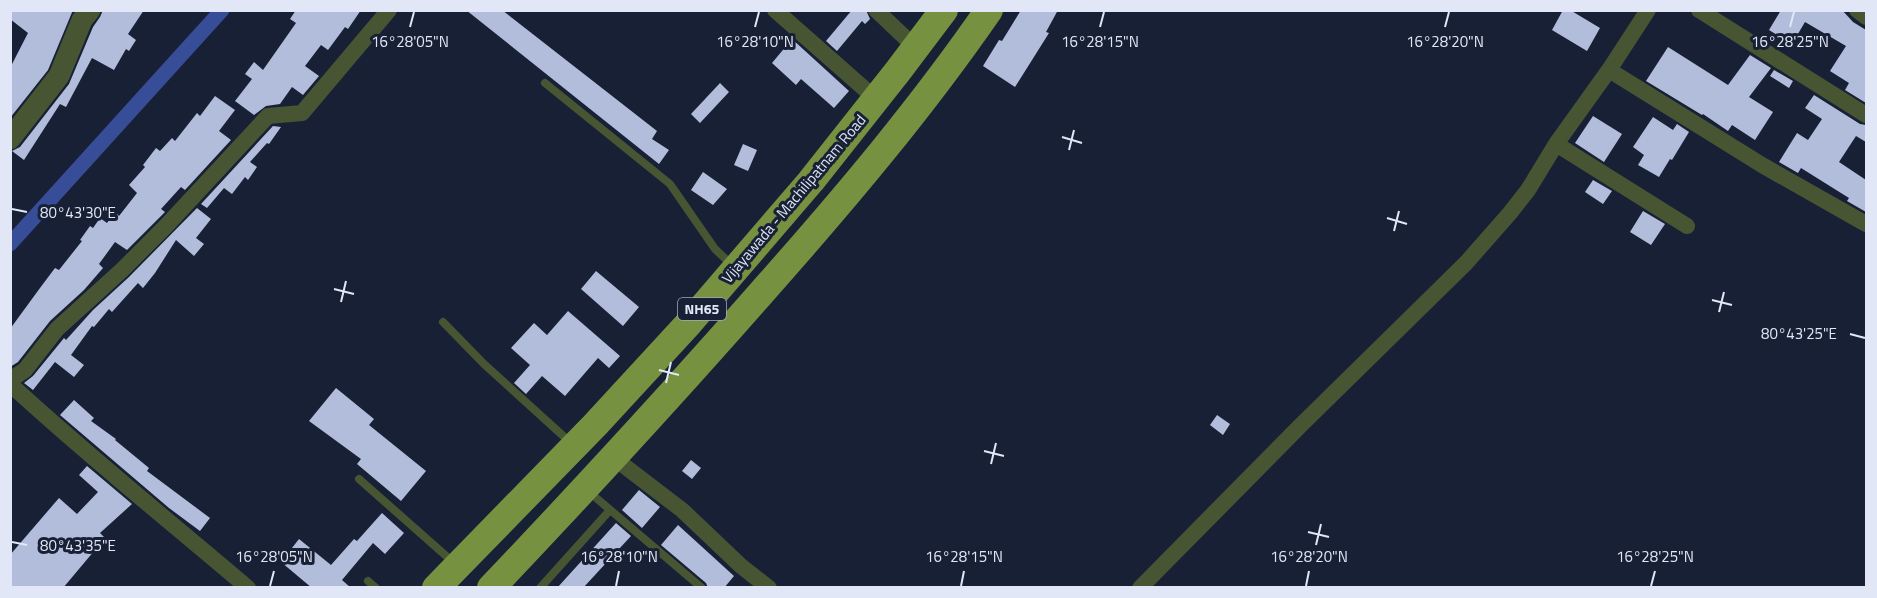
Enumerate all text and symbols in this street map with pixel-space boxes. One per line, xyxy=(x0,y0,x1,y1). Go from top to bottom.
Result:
text: 16°28'05"N xyxy=(371,30,449,53)
text: 16°28'10"N xyxy=(716,30,794,53)
text: 16°28'15"N xyxy=(1061,30,1139,53)
text: 16°28'20"N xyxy=(1406,30,1484,53)
text: 16°28'25"N xyxy=(1751,30,1829,53)
street label: Vijayawada - Machilipatnam Road xyxy=(716,109,871,288)
text: 80°43'30"E xyxy=(40,201,116,224)
road number: NH65 xyxy=(678,298,726,320)
text: 80°43'25"E xyxy=(1761,322,1837,345)
text: 80°43'35"E xyxy=(40,534,116,557)
text: 16°28'05"N xyxy=(235,545,313,568)
text: 16°28'10"N xyxy=(580,545,658,568)
text: 16°28'15"N xyxy=(925,545,1003,568)
text: 16°28'20"N xyxy=(1270,545,1348,568)
text: 16°28'25"N xyxy=(1616,545,1694,568)

